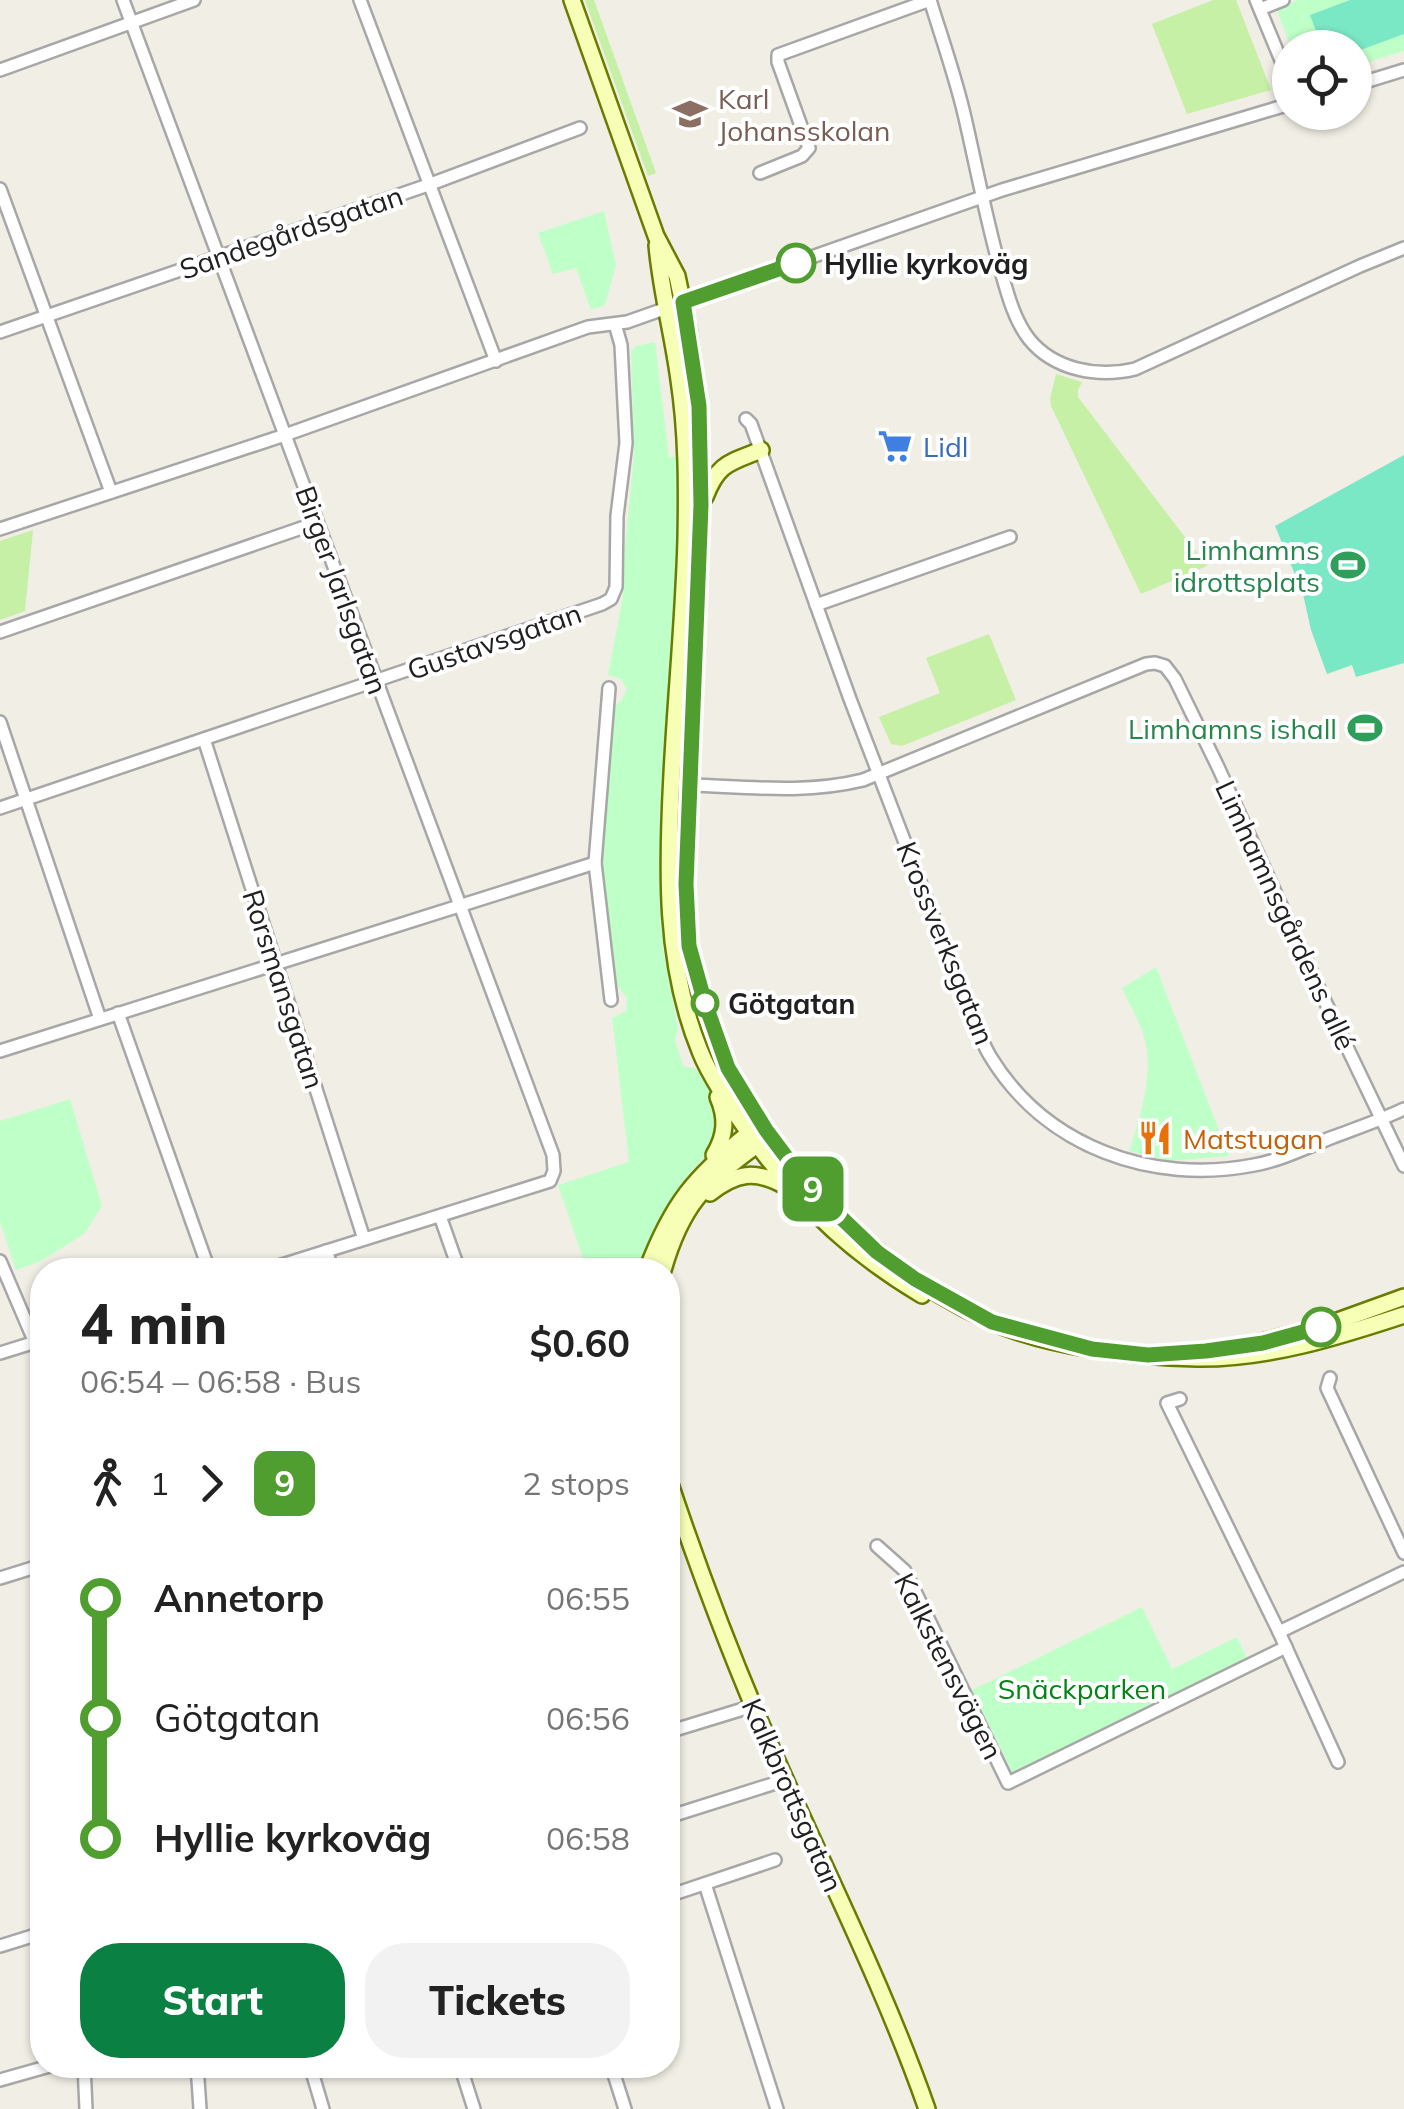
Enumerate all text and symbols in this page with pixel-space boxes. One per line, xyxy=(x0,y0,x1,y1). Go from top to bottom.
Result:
map controls xyxy=(1272,30,1372,130)
button: locate xyxy=(1272,30,1372,130)
place label: Karl Johansskolan xyxy=(718,81,891,148)
school or university icon: Karl Johansskolan xyxy=(671,95,709,133)
street label: Sandegårdsgatan xyxy=(175,177,407,287)
marker: Hyllie kyrkoväg xyxy=(777,244,815,282)
place label: Hyllie kyrkoväg xyxy=(824,246,1028,281)
supermarket icon: Lidl xyxy=(876,427,914,465)
place label: Lidl xyxy=(923,429,968,464)
street label: Birger Jarlsgatan xyxy=(288,481,396,699)
place label: Limhamns idrottsplats xyxy=(1174,532,1320,599)
sports icon: Limhamns idrottsplats xyxy=(1329,546,1367,584)
street label: Gustavsgatan xyxy=(402,595,586,687)
sports icon: Limhamns ishall xyxy=(1346,709,1384,747)
place label: Limhamns ishall xyxy=(1128,711,1337,746)
street label: Limhamnsgårdens allé xyxy=(1208,775,1364,1055)
street label: Krossverksgatan xyxy=(889,836,1003,1050)
street label: Rorsmansgatan xyxy=(235,885,333,1093)
place label: Götgatan xyxy=(728,986,855,1021)
marker: Götgatan xyxy=(692,990,718,1016)
restaurant icon: Matstugan xyxy=(1136,1119,1174,1157)
place label: Matstugan xyxy=(1183,1121,1323,1156)
line badge: 9 xyxy=(780,1156,846,1222)
text: 9 xyxy=(802,1167,824,1211)
text: 4 min xyxy=(80,1289,227,1358)
unlabelled marker xyxy=(1302,1308,1340,1346)
text: $0.60 xyxy=(529,1319,630,1367)
text: 06:54 – 06:58 · Bus xyxy=(80,1361,361,1401)
icon: walk xyxy=(80,1456,135,1511)
icon: forward xyxy=(184,1456,239,1511)
text: 9 xyxy=(274,1461,295,1505)
text: 1 xyxy=(150,1463,169,1503)
text: 2 stops xyxy=(522,1463,630,1503)
street label: Kalkstensvägen xyxy=(887,1567,1011,1765)
text: Annetorp xyxy=(154,1574,324,1622)
text: 06:55 xyxy=(546,1578,630,1618)
park label: Snäckparken xyxy=(998,1671,1166,1706)
street label: Kalkbrottsgatan xyxy=(735,1693,851,1897)
text: Götgatan xyxy=(154,1694,320,1742)
text: 06:56 xyxy=(546,1698,630,1738)
text: Hyllie kyrkoväg xyxy=(154,1814,431,1862)
text: 06:58 xyxy=(546,1818,630,1858)
button: Start xyxy=(80,1943,345,2058)
button: Tickets xyxy=(365,1943,630,2058)

